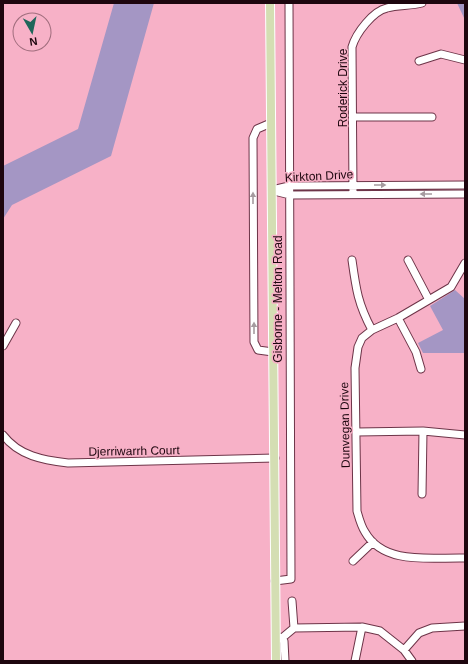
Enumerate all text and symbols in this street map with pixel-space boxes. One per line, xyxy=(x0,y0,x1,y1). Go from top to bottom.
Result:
north arrow xyxy=(12,12,52,52)
text: N xyxy=(29,35,38,48)
street label: Roderick Drive xyxy=(336,48,350,127)
street label: Kirkton Drive xyxy=(284,167,354,185)
one-way arrow xyxy=(374,182,387,188)
one-way arrow xyxy=(419,191,432,197)
one-way arrow xyxy=(250,192,257,204)
street label: Gisborne - Melton Road xyxy=(271,235,285,363)
one-way arrow xyxy=(251,321,257,334)
street label: Dunvegan Drive xyxy=(337,382,353,468)
street label: Djerriwarrh Court xyxy=(88,443,180,459)

